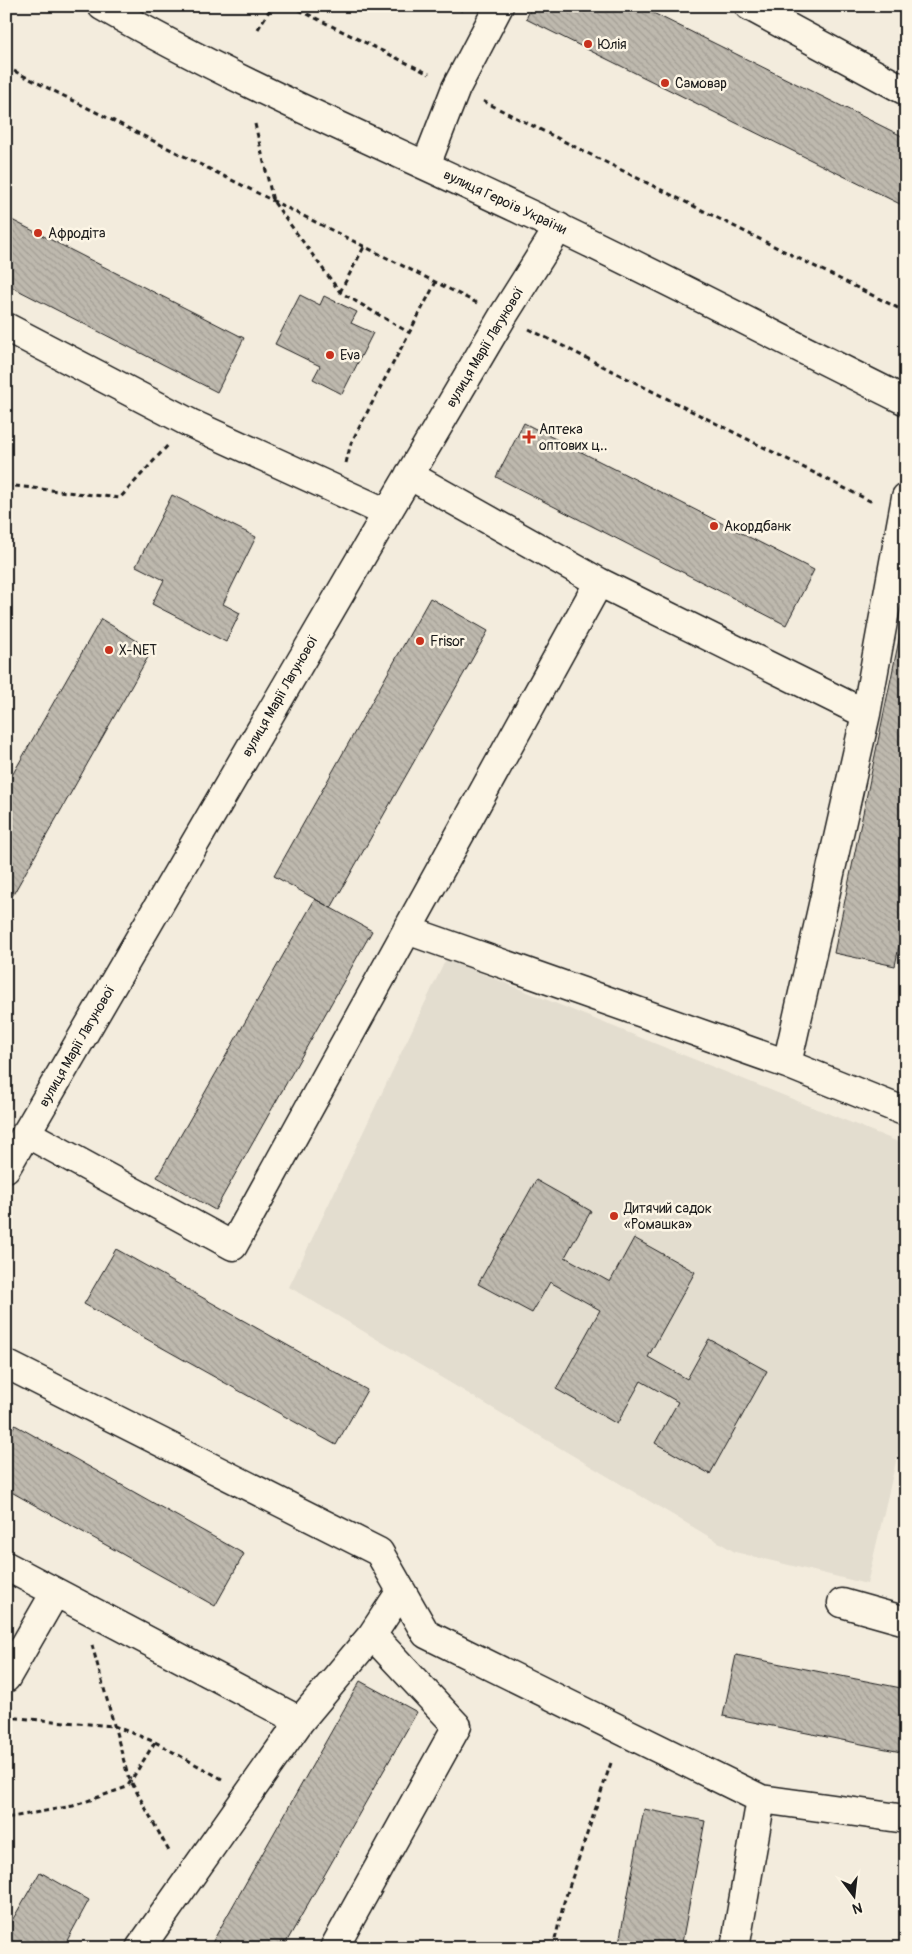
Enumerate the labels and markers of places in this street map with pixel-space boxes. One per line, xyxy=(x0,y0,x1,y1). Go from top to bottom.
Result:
place label: Юлія xyxy=(598,36,627,53)
marker: Юлія xyxy=(582,38,594,50)
place label: Самовар xyxy=(675,75,727,92)
marker: Самовар xyxy=(659,77,671,89)
place label: Афродіта xyxy=(48,225,106,242)
marker: Афродіта xyxy=(32,227,44,239)
place label: Eva xyxy=(340,347,360,364)
marker: Eva xyxy=(324,349,336,361)
place label: Аптека оптових ц‥ xyxy=(539,421,608,454)
marker: Аптека оптових ц‥ xyxy=(523,431,535,443)
place label: Акордбанк xyxy=(724,518,792,535)
marker: Акордбанк xyxy=(708,520,720,532)
place label: Frisor xyxy=(430,633,465,650)
marker: Frisor xyxy=(414,635,426,647)
place label: Х-NET xyxy=(119,642,157,659)
marker: Х-NET xyxy=(103,644,115,656)
place label: Дитячий садок «Ромашка» xyxy=(623,1200,712,1233)
marker: Дитячий садок «Ромашка» xyxy=(608,1210,620,1222)

